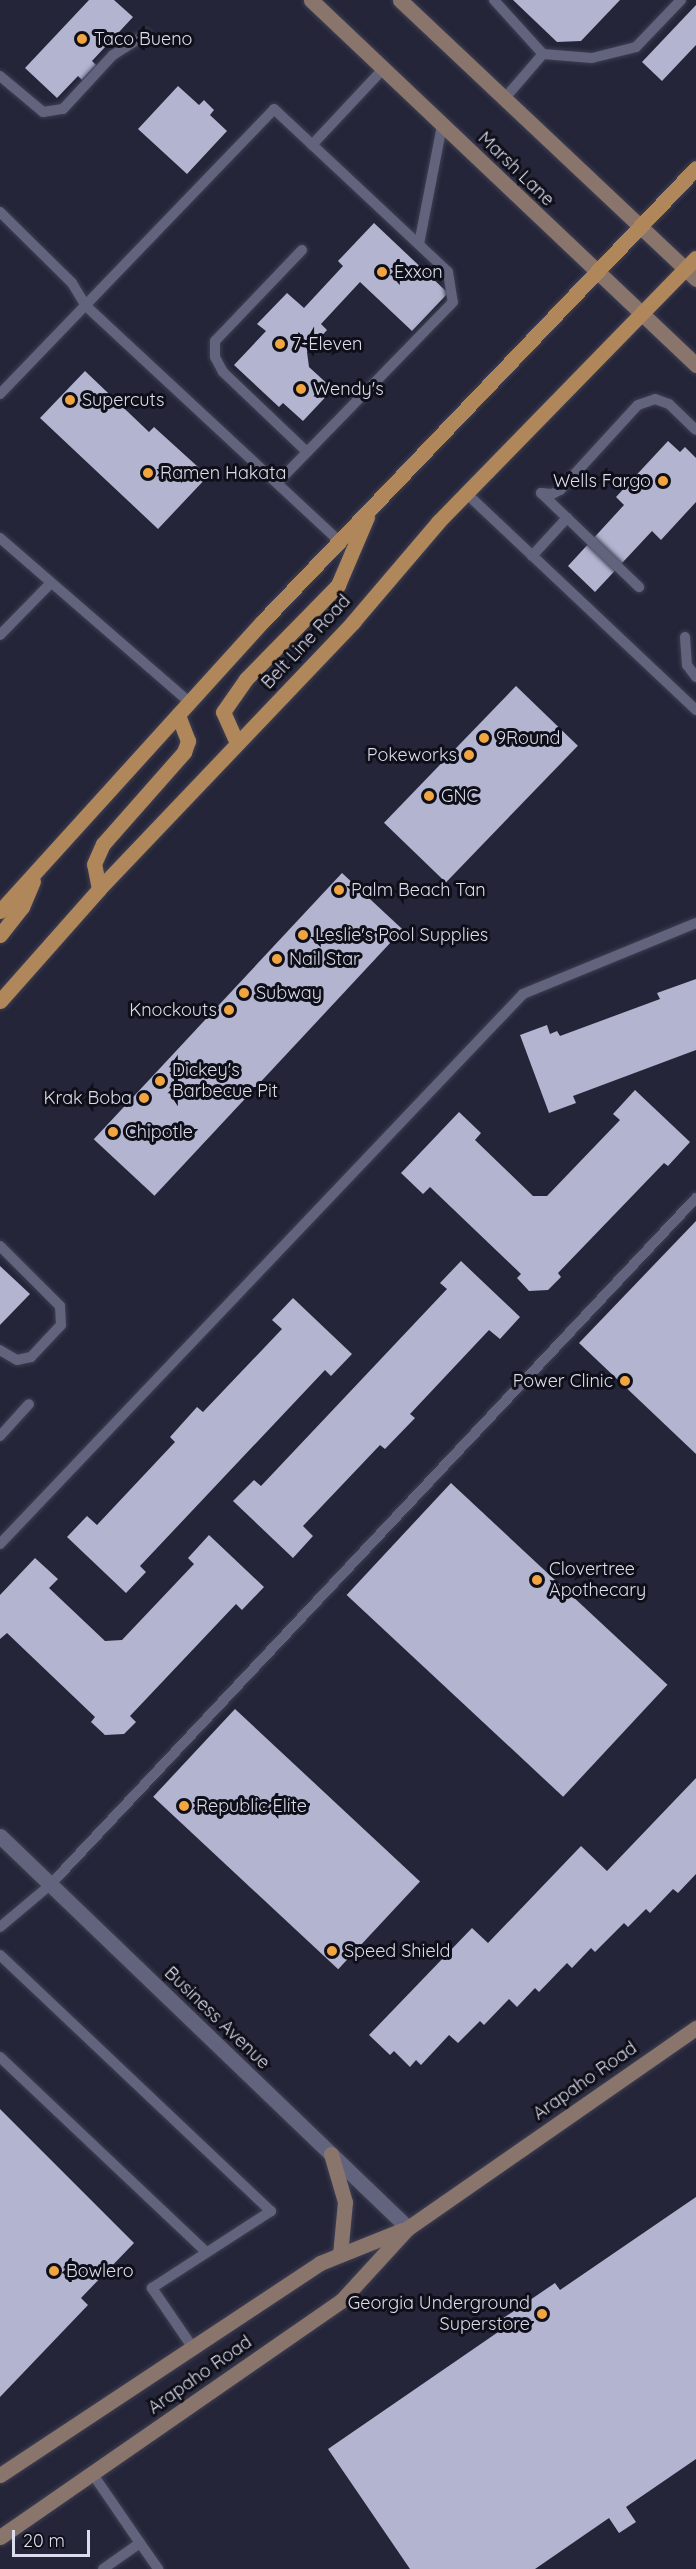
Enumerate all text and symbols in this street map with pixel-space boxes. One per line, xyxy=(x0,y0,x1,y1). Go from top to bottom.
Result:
place label: Taco Bueno xyxy=(94,28,192,50)
marker: Taco Bueno xyxy=(75,32,89,46)
street label: Marsh Lane xyxy=(473,127,559,211)
place label: Exxon xyxy=(394,261,443,283)
marker: Exxon xyxy=(375,265,389,279)
place label: 7-Eleven xyxy=(292,333,363,355)
marker: 7-Eleven xyxy=(273,337,287,351)
place label: Wendy's xyxy=(313,378,384,400)
marker: Wendy's xyxy=(294,382,308,396)
place label: Supercuts xyxy=(82,389,164,411)
marker: Supercuts xyxy=(63,393,77,407)
place label: Ramen Hakata xyxy=(160,462,286,484)
marker: Ramen Hakata xyxy=(141,466,155,480)
place label: Wells Fargo xyxy=(553,470,651,492)
marker: Wells Fargo xyxy=(656,474,670,488)
street label: Belt Line Road xyxy=(257,591,355,693)
place label: 9Round xyxy=(496,727,560,749)
marker: 9Round xyxy=(477,731,491,745)
place label: Pokeworks xyxy=(367,744,457,766)
marker: Pokeworks xyxy=(462,748,476,762)
place label: GNC xyxy=(441,785,478,807)
marker: GNC xyxy=(422,789,436,803)
place label: Palm Beach Tan xyxy=(351,879,486,901)
marker: Palm Beach Tan xyxy=(332,883,346,897)
place label: Leslie's Pool Supplies xyxy=(315,924,488,946)
marker: Leslie's Pool Supplies xyxy=(296,928,310,942)
place label: Nail Star xyxy=(289,948,360,970)
marker: Nail Star xyxy=(270,952,284,966)
place label: Subway xyxy=(256,982,322,1004)
marker: Subway xyxy=(237,986,251,1000)
place label: Knockouts xyxy=(129,999,217,1021)
marker: Knockouts xyxy=(222,1003,236,1017)
place label: Dickey's Barbecue Pit xyxy=(172,1060,278,1102)
marker: Dickey's Barbecue Pit xyxy=(153,1074,167,1088)
place label: Krak Boba xyxy=(43,1087,132,1109)
marker: Krak Boba xyxy=(137,1091,151,1105)
place label: Chipotle xyxy=(125,1121,193,1143)
marker: Chipotle xyxy=(106,1125,120,1139)
place label: Power Clinic xyxy=(513,1370,613,1392)
marker: Power Clinic xyxy=(618,1374,632,1388)
place label: Clovertree Apothecary xyxy=(549,1559,646,1602)
marker: Clovertree Apothecary xyxy=(530,1573,544,1587)
place label: Republic Elite xyxy=(196,1795,307,1817)
marker: Republic Elite xyxy=(177,1799,191,1813)
place label: Speed Shield xyxy=(344,1940,450,1962)
marker: Speed Shield xyxy=(325,1944,339,1958)
street label: Business Avenue xyxy=(160,1962,274,2074)
street label: Arapaho Road xyxy=(529,2037,641,2125)
place label: Bowlero xyxy=(66,2260,134,2282)
marker: Bowlero xyxy=(47,2264,61,2278)
place label: Georgia Underground Superstore xyxy=(348,2293,530,2336)
marker: Georgia Underground Superstore xyxy=(535,2307,549,2321)
street label: Arapaho Road xyxy=(144,2331,256,2419)
scale bar xyxy=(15,2518,93,2556)
text: 20 m xyxy=(23,2529,65,2552)

